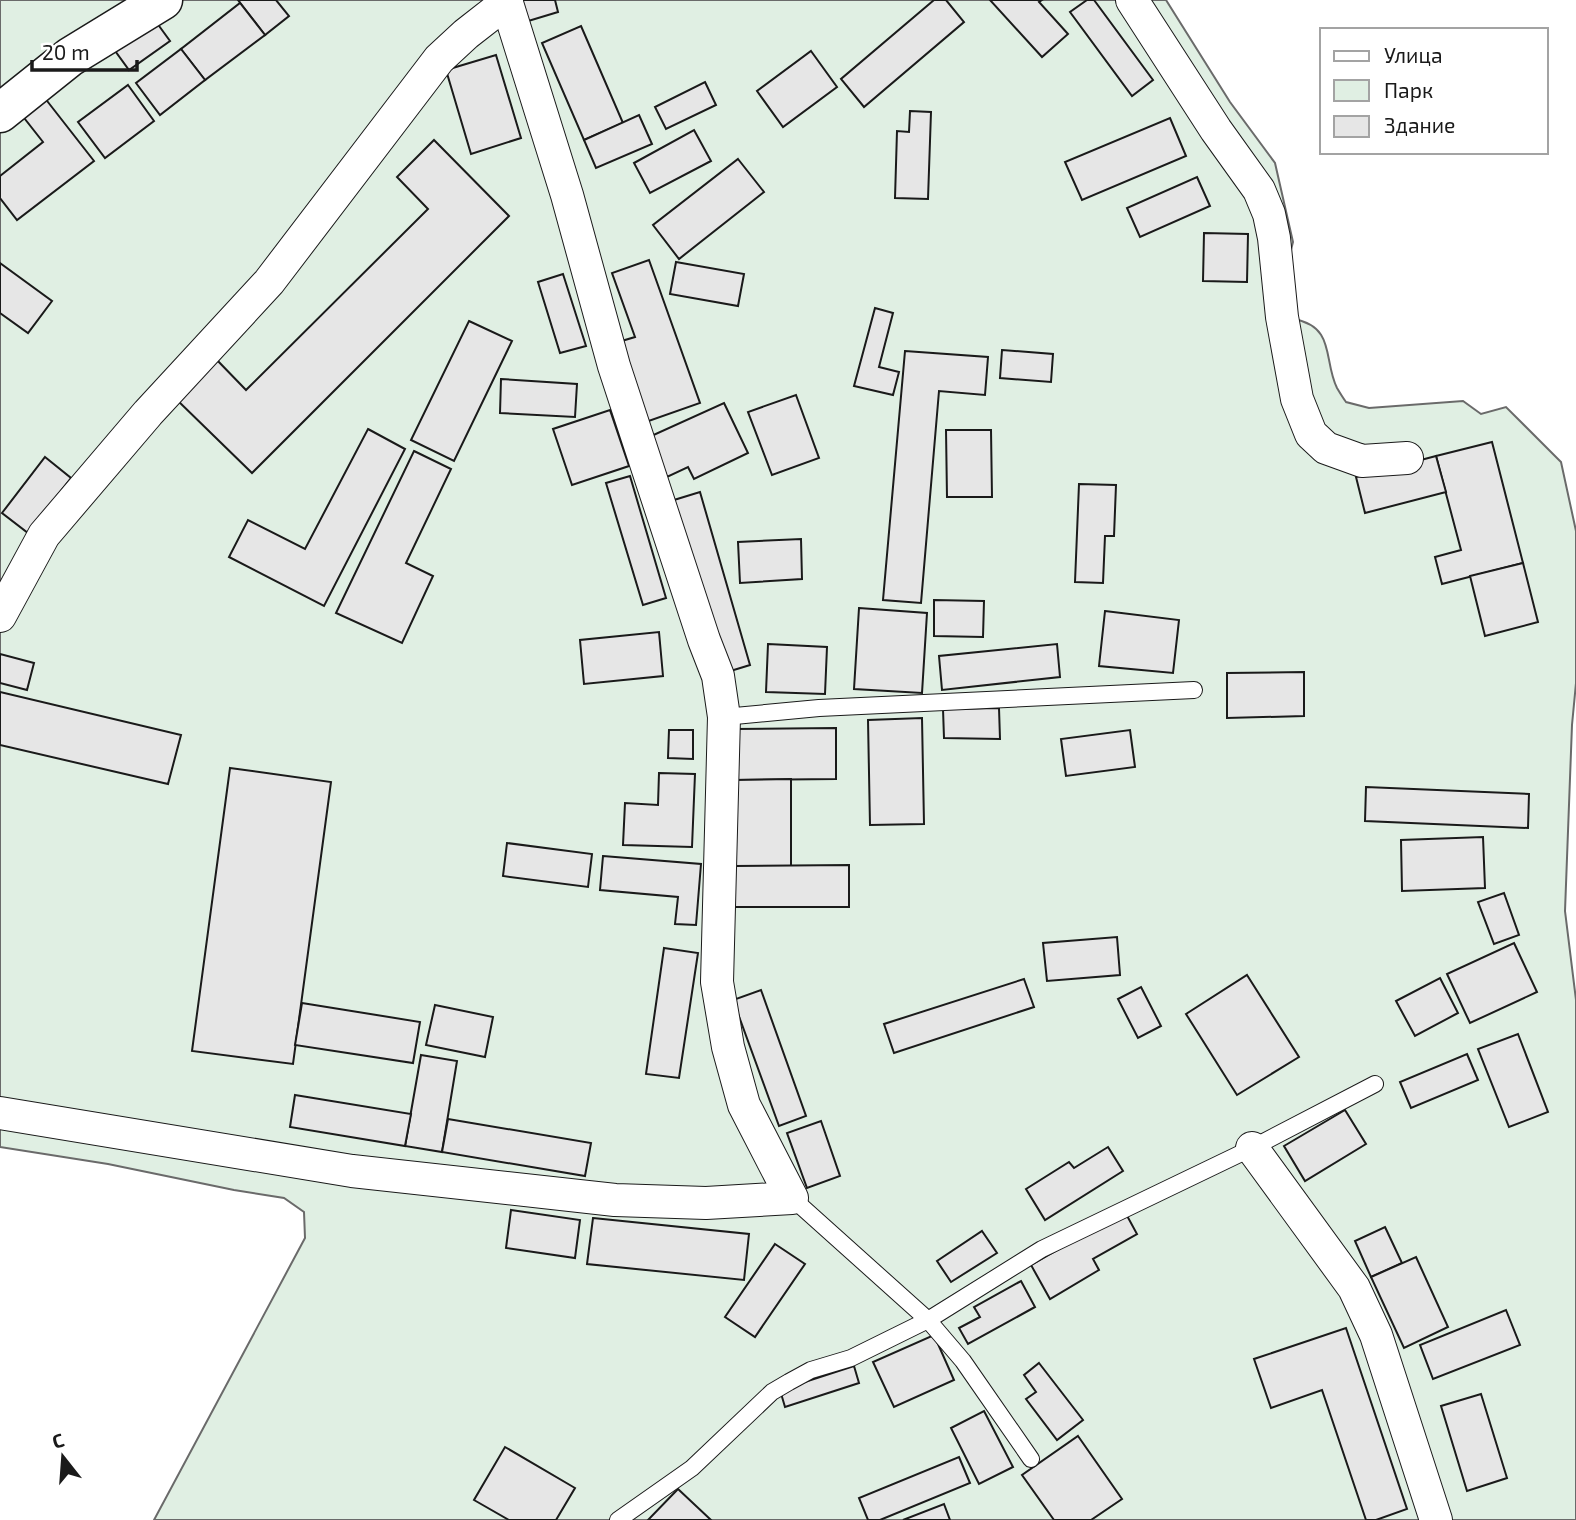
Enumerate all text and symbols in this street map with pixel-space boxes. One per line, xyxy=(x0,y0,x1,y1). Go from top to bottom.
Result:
scale bar xyxy=(32,28,136,72)
legend xyxy=(1320,28,1548,154)
text: 20 m xyxy=(42,39,90,64)
text: Улица xyxy=(1384,42,1443,67)
text: Парк xyxy=(1384,77,1433,102)
text: Здание xyxy=(1384,112,1455,137)
north arrow xyxy=(28,1422,98,1492)
text: С xyxy=(49,1428,67,1453)

